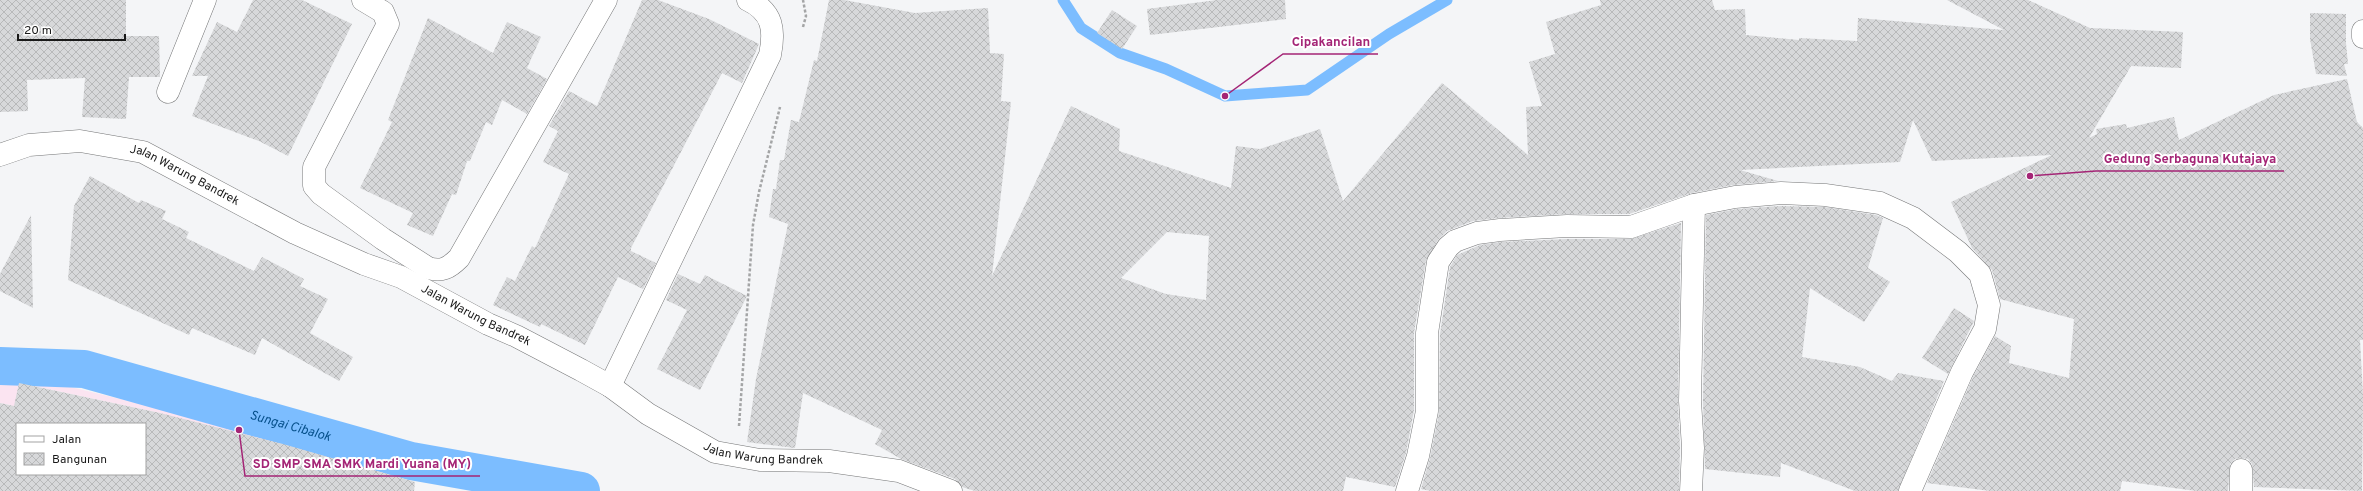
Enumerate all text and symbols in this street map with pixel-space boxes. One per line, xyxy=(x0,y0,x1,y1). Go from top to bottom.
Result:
scale bar xyxy=(18,16,125,42)
text: 20 m xyxy=(24,23,52,39)
callout: Cipakancilan xyxy=(1283,29,1378,54)
text: Cipakancilan xyxy=(1292,35,1370,51)
street label: Jalan Warung Bandrek xyxy=(128,142,242,210)
callout: Gedung Serbaguna Kutajaya xyxy=(2096,146,2284,171)
text: Gedung Serbaguna Kutajaya xyxy=(2104,152,2276,168)
street label: Jalan Warung Bandrek xyxy=(418,281,533,350)
water label: Sungai Cibalok xyxy=(248,408,333,446)
legend xyxy=(16,423,146,475)
text: Jalan xyxy=(52,432,81,448)
street label: Jalan Warung Bandrek xyxy=(700,439,823,469)
callout: SD SMP SMA SMK Mardi Yuana (MY) xyxy=(245,451,480,476)
text: Bangunan xyxy=(52,452,107,468)
text: SD SMP SMA SMK Mardi Yuana (MY) xyxy=(253,457,471,473)

